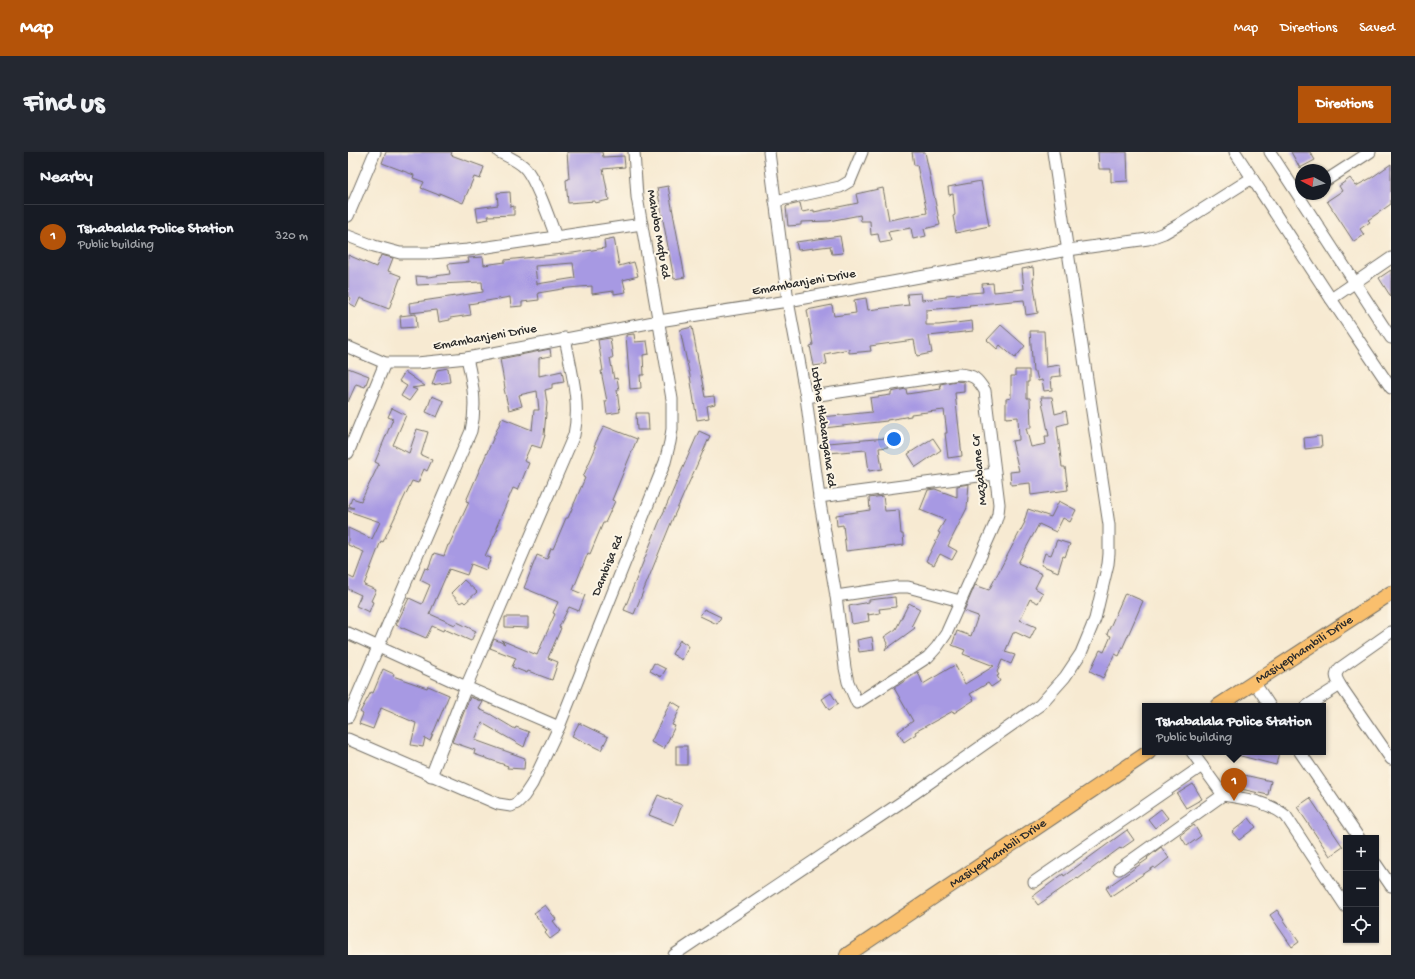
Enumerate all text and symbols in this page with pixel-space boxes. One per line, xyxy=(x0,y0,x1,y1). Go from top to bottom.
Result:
text: Map xyxy=(20,17,53,40)
text: Map xyxy=(1234,20,1258,37)
text: Directions xyxy=(1280,20,1337,37)
text: Saved xyxy=(1359,20,1395,37)
button: Directions xyxy=(1298,86,1391,123)
text: Find us xyxy=(24,88,104,121)
north arrow xyxy=(1295,164,1331,200)
text: Nearby xyxy=(40,168,93,188)
street label: Mahubo Mafu Rd xyxy=(643,188,673,281)
text: Tshabalala Police Station xyxy=(78,220,233,238)
text: 1 xyxy=(50,229,56,244)
text: 320 m xyxy=(275,229,308,244)
text: Public building xyxy=(78,238,154,253)
street label: Emambanjeni Drive xyxy=(751,266,857,299)
street label: Emambanjeni Drive xyxy=(432,321,538,354)
street label: Lotshe Hlabangana Rd xyxy=(807,366,839,490)
your location xyxy=(884,429,904,449)
street label: Mazabane Cr xyxy=(969,433,991,506)
street label: Dambisa Rd xyxy=(589,532,627,599)
street label: Masiyephambili Drive xyxy=(1253,612,1356,687)
popup xyxy=(1142,703,1326,755)
text: Tshabalala Police Station xyxy=(1156,713,1312,731)
text: Public building xyxy=(1156,731,1232,746)
pin: 1 xyxy=(1221,768,1247,801)
street label: Masiyephambili Drive xyxy=(947,815,1050,891)
map controls xyxy=(1343,835,1379,943)
button: + xyxy=(1343,835,1379,871)
button: − xyxy=(1343,871,1379,907)
button: locate xyxy=(1343,907,1379,943)

